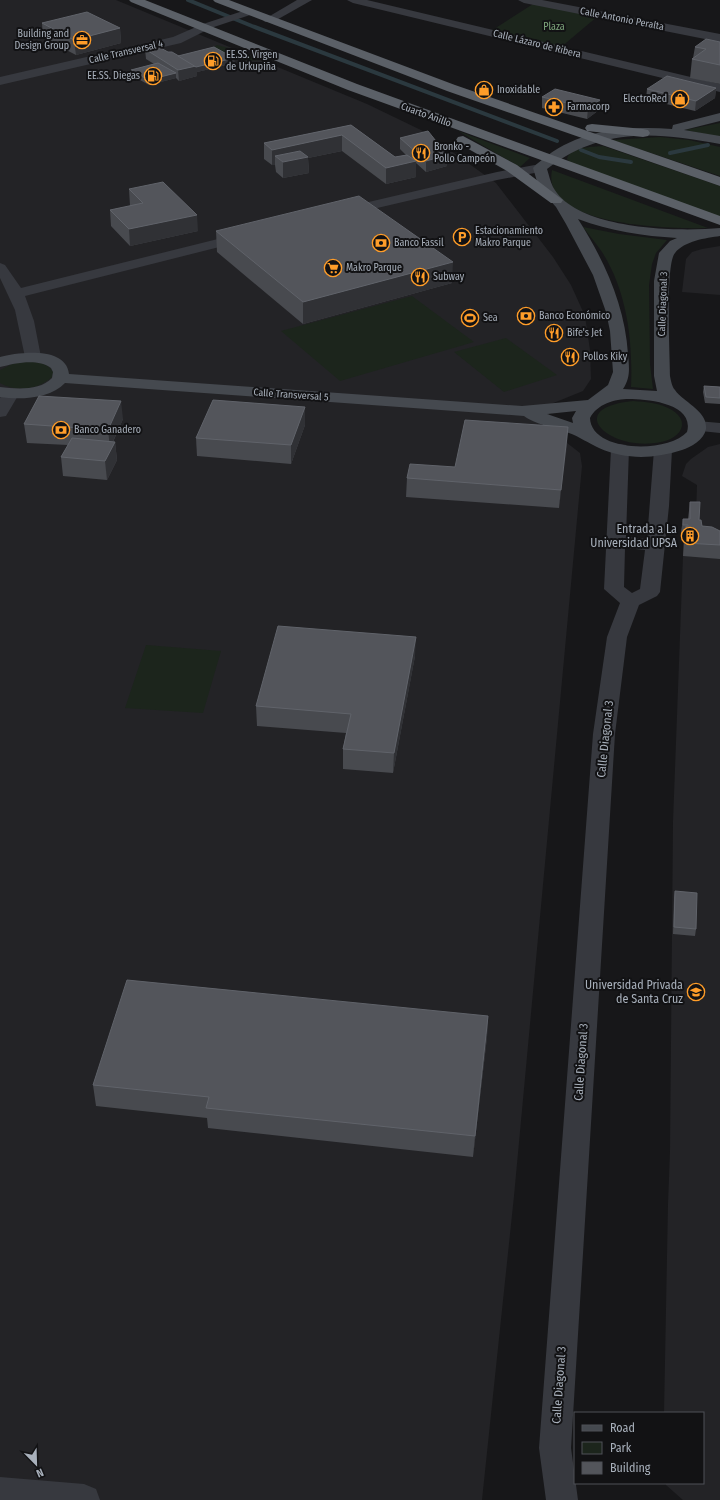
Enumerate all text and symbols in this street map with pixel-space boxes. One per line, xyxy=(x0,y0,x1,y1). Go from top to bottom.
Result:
street label: Calle Antonio Peralta xyxy=(579,5,665,33)
park label: Plaza xyxy=(543,21,565,33)
street label: Calle Lázaro de Ribera xyxy=(492,27,582,61)
place label: Building and Design Group xyxy=(14,28,69,52)
office icon: Building and Design Group xyxy=(72,30,92,50)
street label: Calle Transversal 4 xyxy=(88,38,164,66)
place label: EE.SS. Virgen de Urkupiña xyxy=(226,49,277,73)
fuel station icon: EE.SS. Virgen de Urkupiña xyxy=(203,51,223,71)
fuel station icon: EE.SS. Diegas xyxy=(143,66,163,86)
place label: EE.SS. Diegas xyxy=(87,70,140,82)
shop icon: Inoxidable xyxy=(474,80,494,100)
place label: Inoxidable xyxy=(497,84,540,96)
shop icon: ElectroRed xyxy=(670,89,690,109)
place label: ElectroRed xyxy=(623,93,667,105)
pharmacy icon: Farmacorp xyxy=(544,97,564,117)
street label: Cuarto Anillo xyxy=(399,100,453,130)
place label: Farmacorp xyxy=(567,101,610,113)
place label: Bronko - Pollo Campeón xyxy=(434,141,495,165)
restaurant icon: Bronko - Pollo Campeón xyxy=(411,143,431,163)
place label: Estacionamiento Makro Parque xyxy=(475,225,543,249)
parking icon: Estacionamiento Makro Parque xyxy=(452,227,472,247)
bank icon: Banco Fassil xyxy=(371,233,391,253)
place label: Banco Fassil xyxy=(394,237,444,249)
supermarket icon: Makro Parque xyxy=(323,258,343,278)
place label: Makro Parque xyxy=(346,262,402,274)
restaurant icon: Subway xyxy=(410,267,430,287)
place label: Subway xyxy=(433,271,465,283)
street label: Calle Diagonal 3 xyxy=(656,271,670,337)
bank icon: Banco Económico xyxy=(516,306,536,326)
sports icon: Sea xyxy=(460,308,480,328)
place label: Banco Económico xyxy=(539,310,610,322)
place label: Sea xyxy=(483,312,498,324)
restaurant icon: Bife's Jet xyxy=(544,323,564,343)
place label: Bife's Jet xyxy=(567,327,603,339)
restaurant icon: Pollos Kiky xyxy=(560,347,580,367)
place label: Pollos Kiky xyxy=(583,351,628,363)
street label: Calle Transversal 5 xyxy=(253,386,329,404)
bank icon: Banco Ganadero xyxy=(51,420,71,440)
place label: Banco Ganadero xyxy=(74,424,141,436)
place label: Entrada a La Universidad UPSA xyxy=(590,522,678,550)
building icon: Entrada a La Universidad UPSA xyxy=(680,526,700,546)
street label: Calle Diagonal 3 xyxy=(594,700,616,778)
place label: Universidad Privada de Santa Cruz xyxy=(585,978,683,1006)
school or university icon: Universidad Privada de Santa Cruz xyxy=(686,982,706,1002)
street label: Calle Diagonal 3 xyxy=(571,1023,591,1101)
street label: Calle Diagonal 3 xyxy=(549,1346,569,1424)
legend xyxy=(574,1412,704,1484)
text: Road xyxy=(610,1421,635,1435)
text: Park xyxy=(610,1441,632,1455)
north arrow xyxy=(16,1444,56,1484)
text: Building xyxy=(610,1461,651,1475)
text: N xyxy=(34,1465,45,1480)

